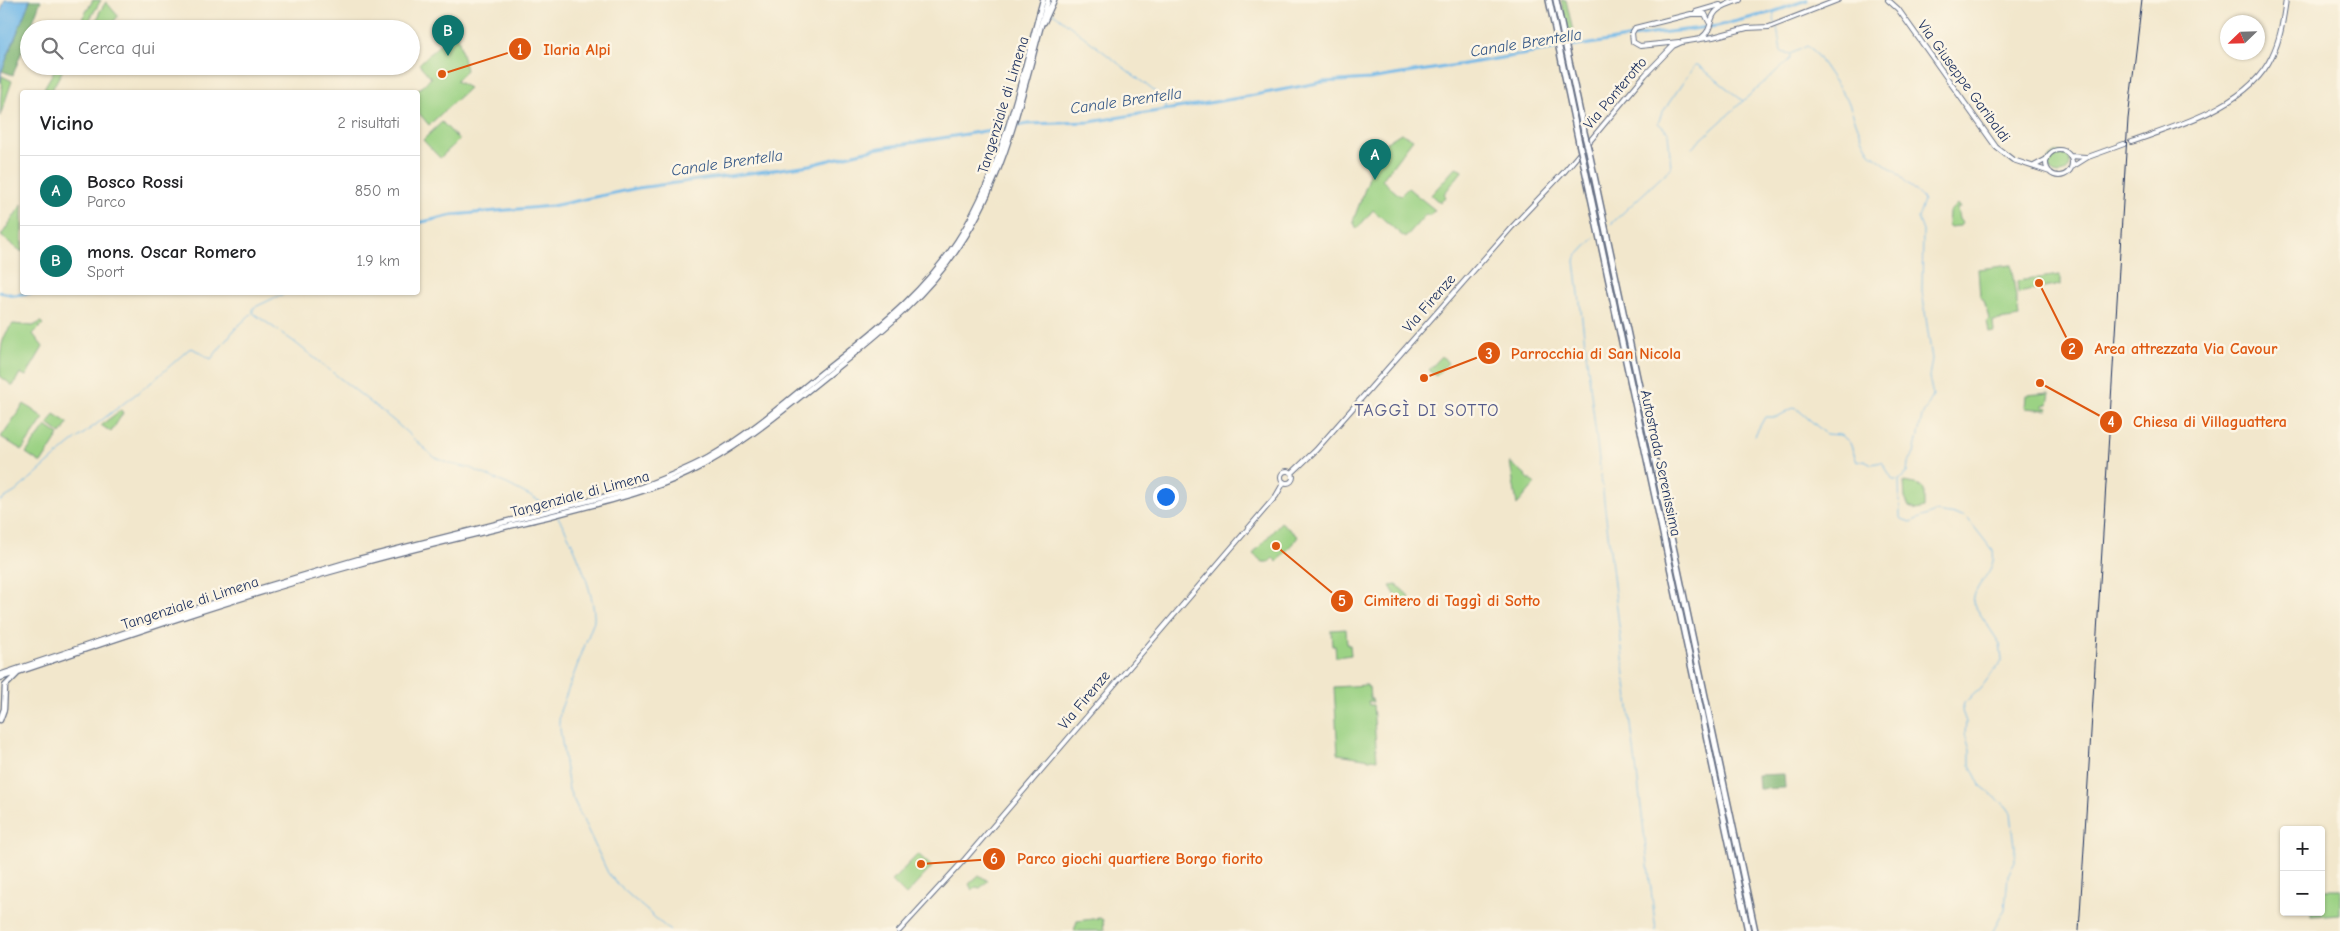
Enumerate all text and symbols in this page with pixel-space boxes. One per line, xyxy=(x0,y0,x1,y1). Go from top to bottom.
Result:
pin: B xyxy=(432,15,464,56)
north arrow xyxy=(2220,15,2265,60)
street label: Via Giuseppe Garibaldi xyxy=(1914,16,2014,146)
search box xyxy=(20,20,420,75)
water label: Canale Brentella xyxy=(1469,25,1583,61)
icon: search xyxy=(38,34,66,62)
callout: Ilaria Alpi xyxy=(508,34,620,65)
street label: Tangenziale di Limena xyxy=(974,34,1032,176)
text: Cerca qui xyxy=(78,37,155,59)
text: 1 xyxy=(517,41,523,59)
text: Ilaria Alpi xyxy=(543,41,611,59)
street label: Via Ponterotto xyxy=(1579,53,1651,133)
water label: Canale Brentella xyxy=(1069,84,1183,118)
text: Vicino xyxy=(40,111,94,135)
text: 2 risultati xyxy=(337,114,400,132)
pin: A xyxy=(1359,139,1391,180)
water label: Canale Brentella xyxy=(670,146,784,180)
text: Bosco Rossi xyxy=(87,171,184,193)
text: A xyxy=(52,182,60,200)
text: 850 m xyxy=(355,182,400,200)
text: Parco xyxy=(87,193,126,211)
text: mons. Oscar Romero xyxy=(87,241,256,263)
text: B xyxy=(51,252,61,270)
text: 1.9 km xyxy=(356,252,400,270)
text: Sport xyxy=(87,263,124,281)
street label: Via Firenze xyxy=(1399,270,1460,336)
callout: Area attrezzata Via Cavour xyxy=(2059,333,2287,364)
callout: Parrocchia di San Nicola xyxy=(1476,338,1692,369)
text: 2 xyxy=(2068,340,2076,358)
text: Area attrezzata Via Cavour xyxy=(2095,340,2278,358)
text: 3 xyxy=(1485,345,1493,363)
text: Parrocchia di San Nicola xyxy=(1511,345,1681,363)
street label: Autostrada Serenissima xyxy=(1637,388,1685,538)
district label: TAGGÌ DI SOTTO xyxy=(1354,399,1500,421)
callout: Chiesa di Villaguattera xyxy=(2098,406,2297,437)
text: 4 xyxy=(2107,413,2115,431)
text: Chiesa di Villaguattera xyxy=(2133,413,2287,431)
street label: Tangenziale di Limena xyxy=(509,467,651,521)
your location xyxy=(1153,484,1179,510)
street label: Tangenziale di Limena xyxy=(119,572,261,634)
callout: Cimitero di Taggì di Sotto xyxy=(1329,585,1551,616)
text: 5 xyxy=(1338,592,1346,610)
text: Cimitero di Taggì di Sotto xyxy=(1364,592,1540,610)
street label: Via Firenze xyxy=(1054,666,1114,733)
map controls xyxy=(2280,826,2325,916)
button: + xyxy=(2280,826,2325,871)
callout: Parco giochi quartiere Borgo fiorito xyxy=(982,843,1273,874)
text: 6 xyxy=(990,850,998,868)
text: Parco giochi quartiere Borgo fiorito xyxy=(1017,850,1263,868)
button: − xyxy=(2280,871,2325,916)

